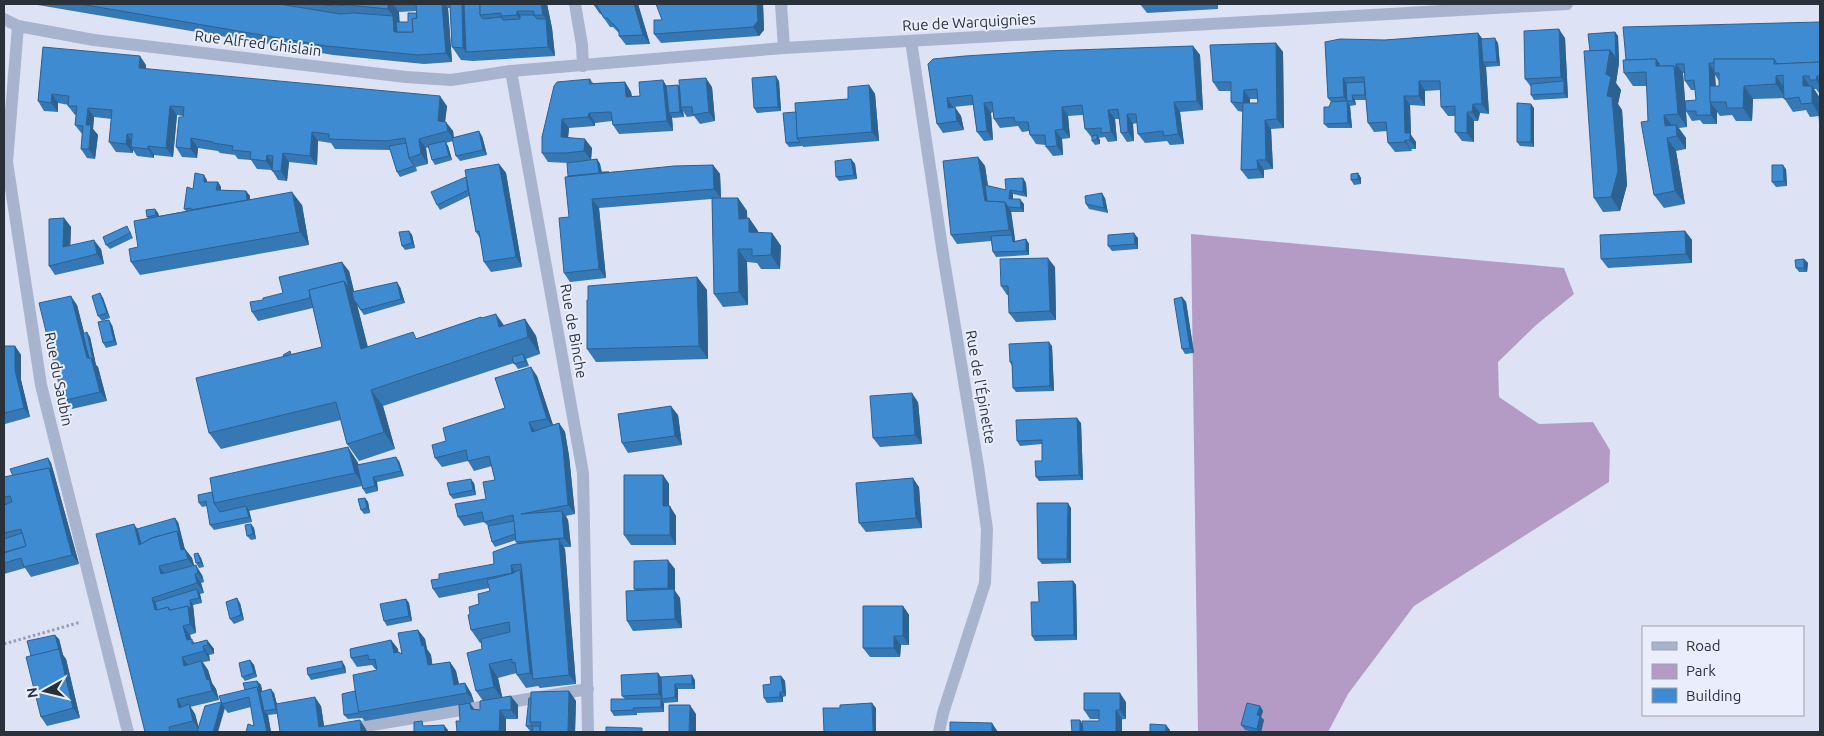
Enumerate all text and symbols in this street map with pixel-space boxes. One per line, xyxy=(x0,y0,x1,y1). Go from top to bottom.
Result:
street label: Rue de Warquignies xyxy=(902,10,1036,34)
street label: Rue Alfred Ghislain xyxy=(194,27,322,59)
street label: Rue de Binche xyxy=(557,282,591,380)
street label: Rue de l'Épinette xyxy=(963,329,999,445)
street label: Rue du Saubin xyxy=(42,330,76,428)
legend xyxy=(1642,626,1804,716)
text: Road xyxy=(1686,637,1721,654)
text: Park xyxy=(1686,662,1716,679)
north arrow xyxy=(20,666,70,716)
text: N xyxy=(23,687,41,699)
text: Building xyxy=(1686,687,1741,704)

